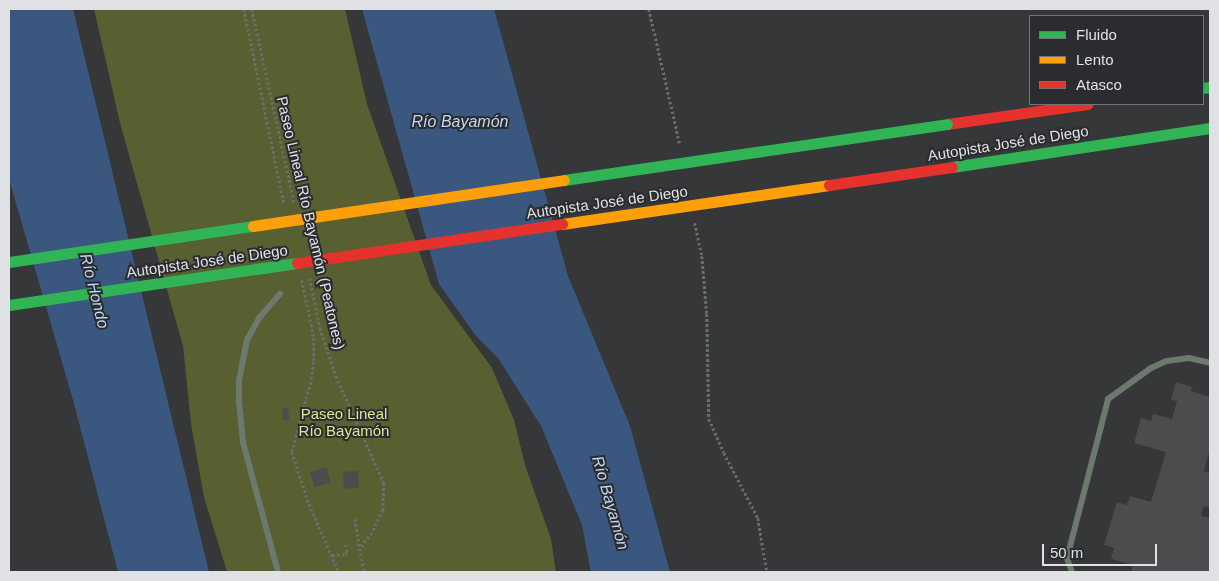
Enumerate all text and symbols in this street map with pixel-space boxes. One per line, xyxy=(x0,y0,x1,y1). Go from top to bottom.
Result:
legend xyxy=(1029,15,1204,105)
text: Fluido xyxy=(1076,26,1117,43)
text: Lento xyxy=(1076,51,1114,68)
text: Atasco xyxy=(1076,76,1122,93)
street label: Paseo Lineal Río Bayamón (Peatones) xyxy=(273,95,349,351)
water label: Río Bayamón xyxy=(412,112,508,132)
street label: Autopista José de Diego xyxy=(926,121,1090,165)
street label: Autopista José de Diego xyxy=(525,182,689,222)
street label: Autopista José de Diego xyxy=(125,241,289,281)
water label: Río Hondo xyxy=(75,252,113,330)
park label: Paseo Lineal Río Bayamón xyxy=(299,404,389,439)
water label: Río Bayamón xyxy=(587,454,633,552)
scale bar xyxy=(1044,534,1159,566)
text: 50 m xyxy=(1050,544,1083,561)

